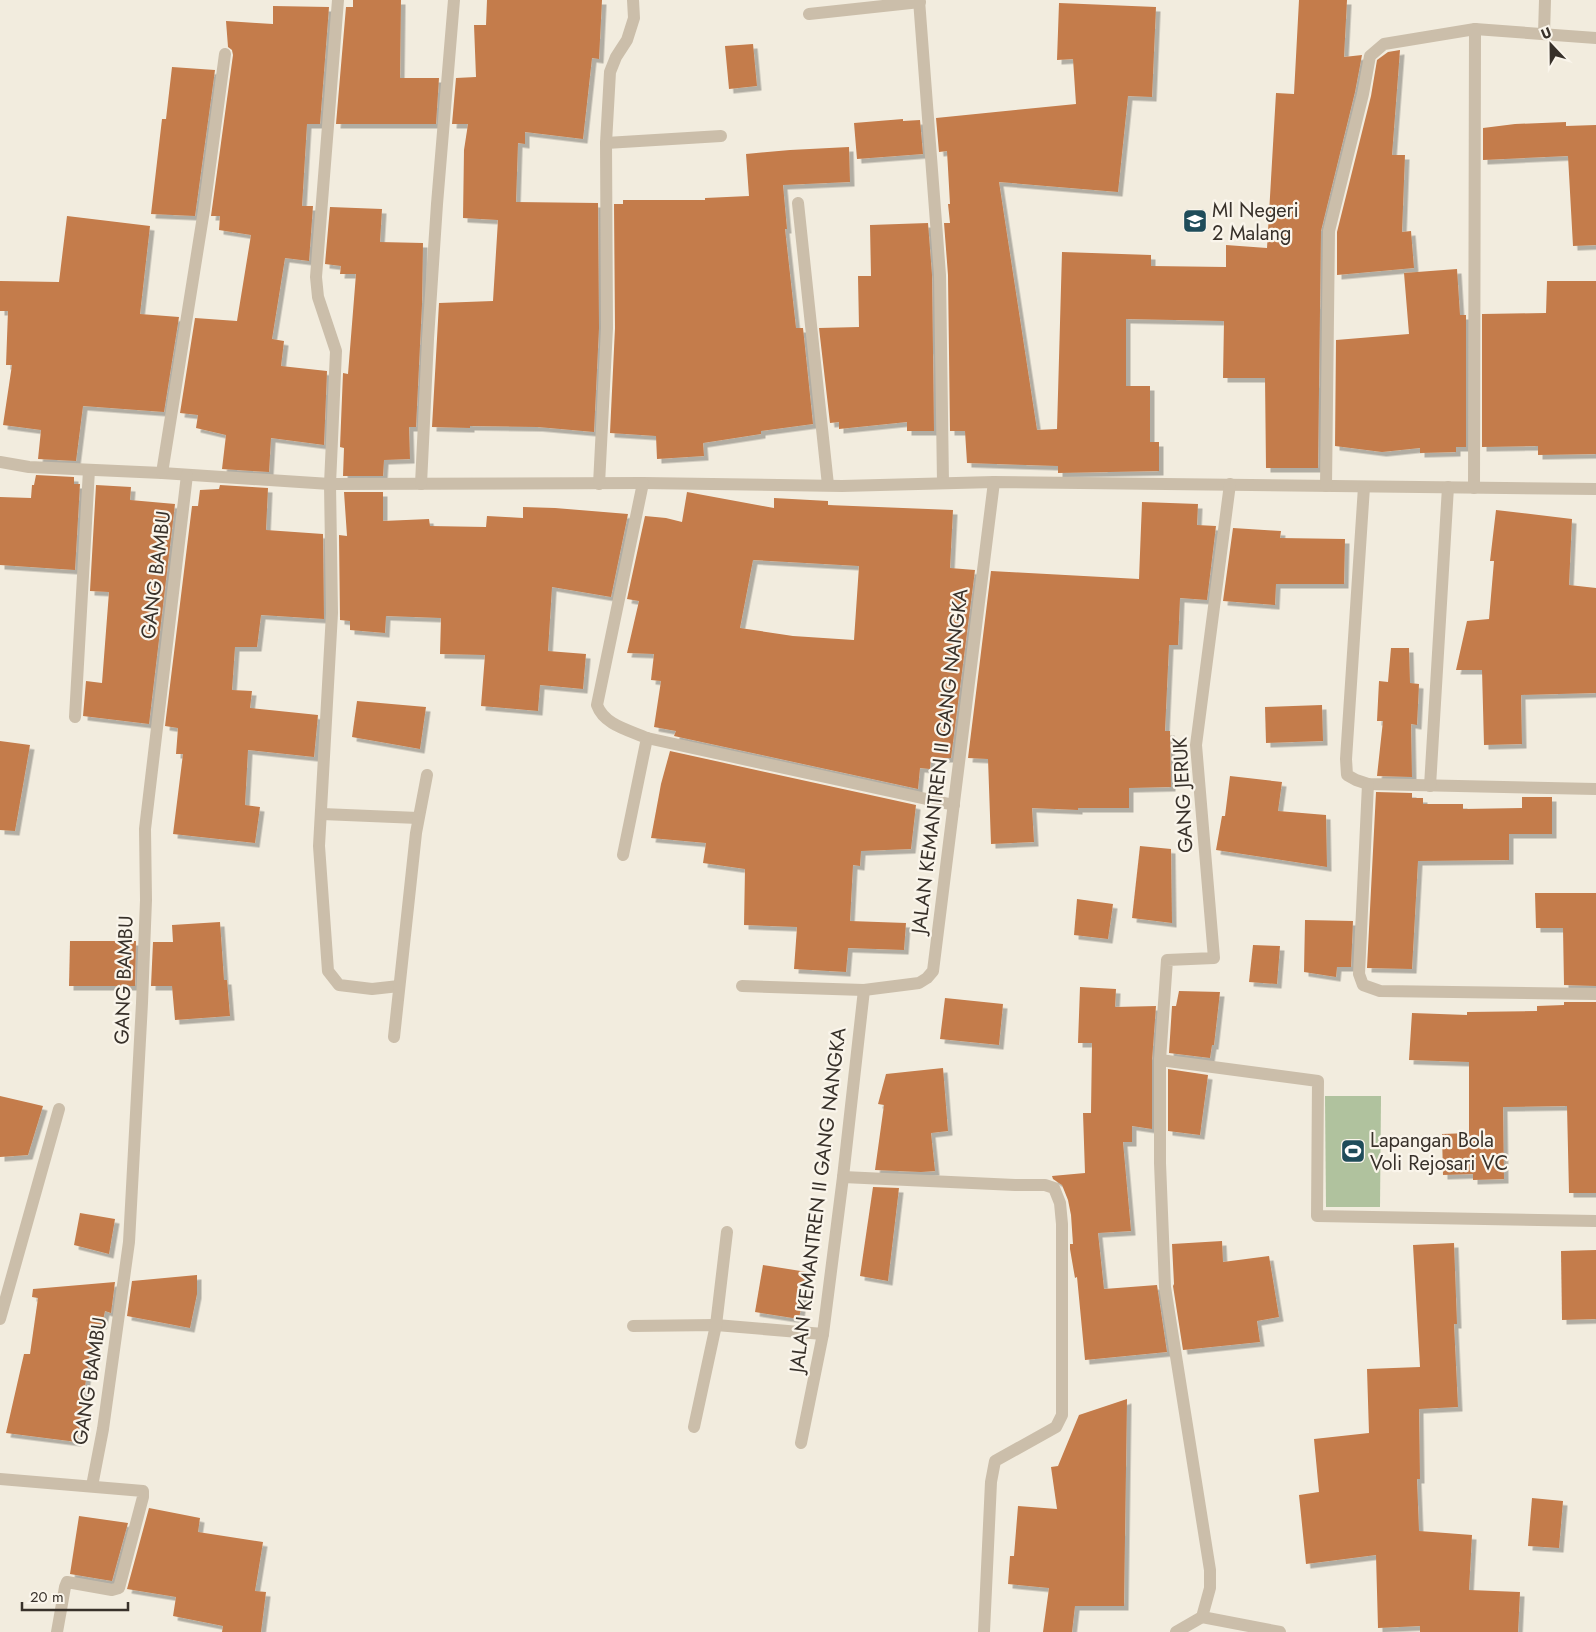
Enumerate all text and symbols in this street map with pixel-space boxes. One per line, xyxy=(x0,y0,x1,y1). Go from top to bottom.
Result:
north arrow xyxy=(1526,20,1576,70)
text: U xyxy=(1538,22,1554,44)
place label: MI Negeri 2 Malang xyxy=(1212,196,1299,248)
school or university icon: MI Negeri 2 Malang xyxy=(1182,208,1208,234)
street label: GANG BAMBU xyxy=(134,509,178,641)
street label: JALAN KEMANTREN II GANG NANGKA xyxy=(904,586,976,938)
street label: GANG JERUK xyxy=(1165,736,1201,854)
street label: GANG BAMBU xyxy=(107,915,141,1045)
street label: JALAN KEMANTREN II GANG NANGKA xyxy=(782,1025,854,1377)
place label: Lapangan Bola Voli Rejosari VC xyxy=(1370,1126,1508,1178)
sports icon: Lapangan Bola Voli Rejosari VC xyxy=(1340,1138,1366,1164)
street label: GANG BAMBU xyxy=(66,1315,114,1447)
scale bar xyxy=(22,1580,129,1612)
text: 20 m xyxy=(30,1586,64,1608)

